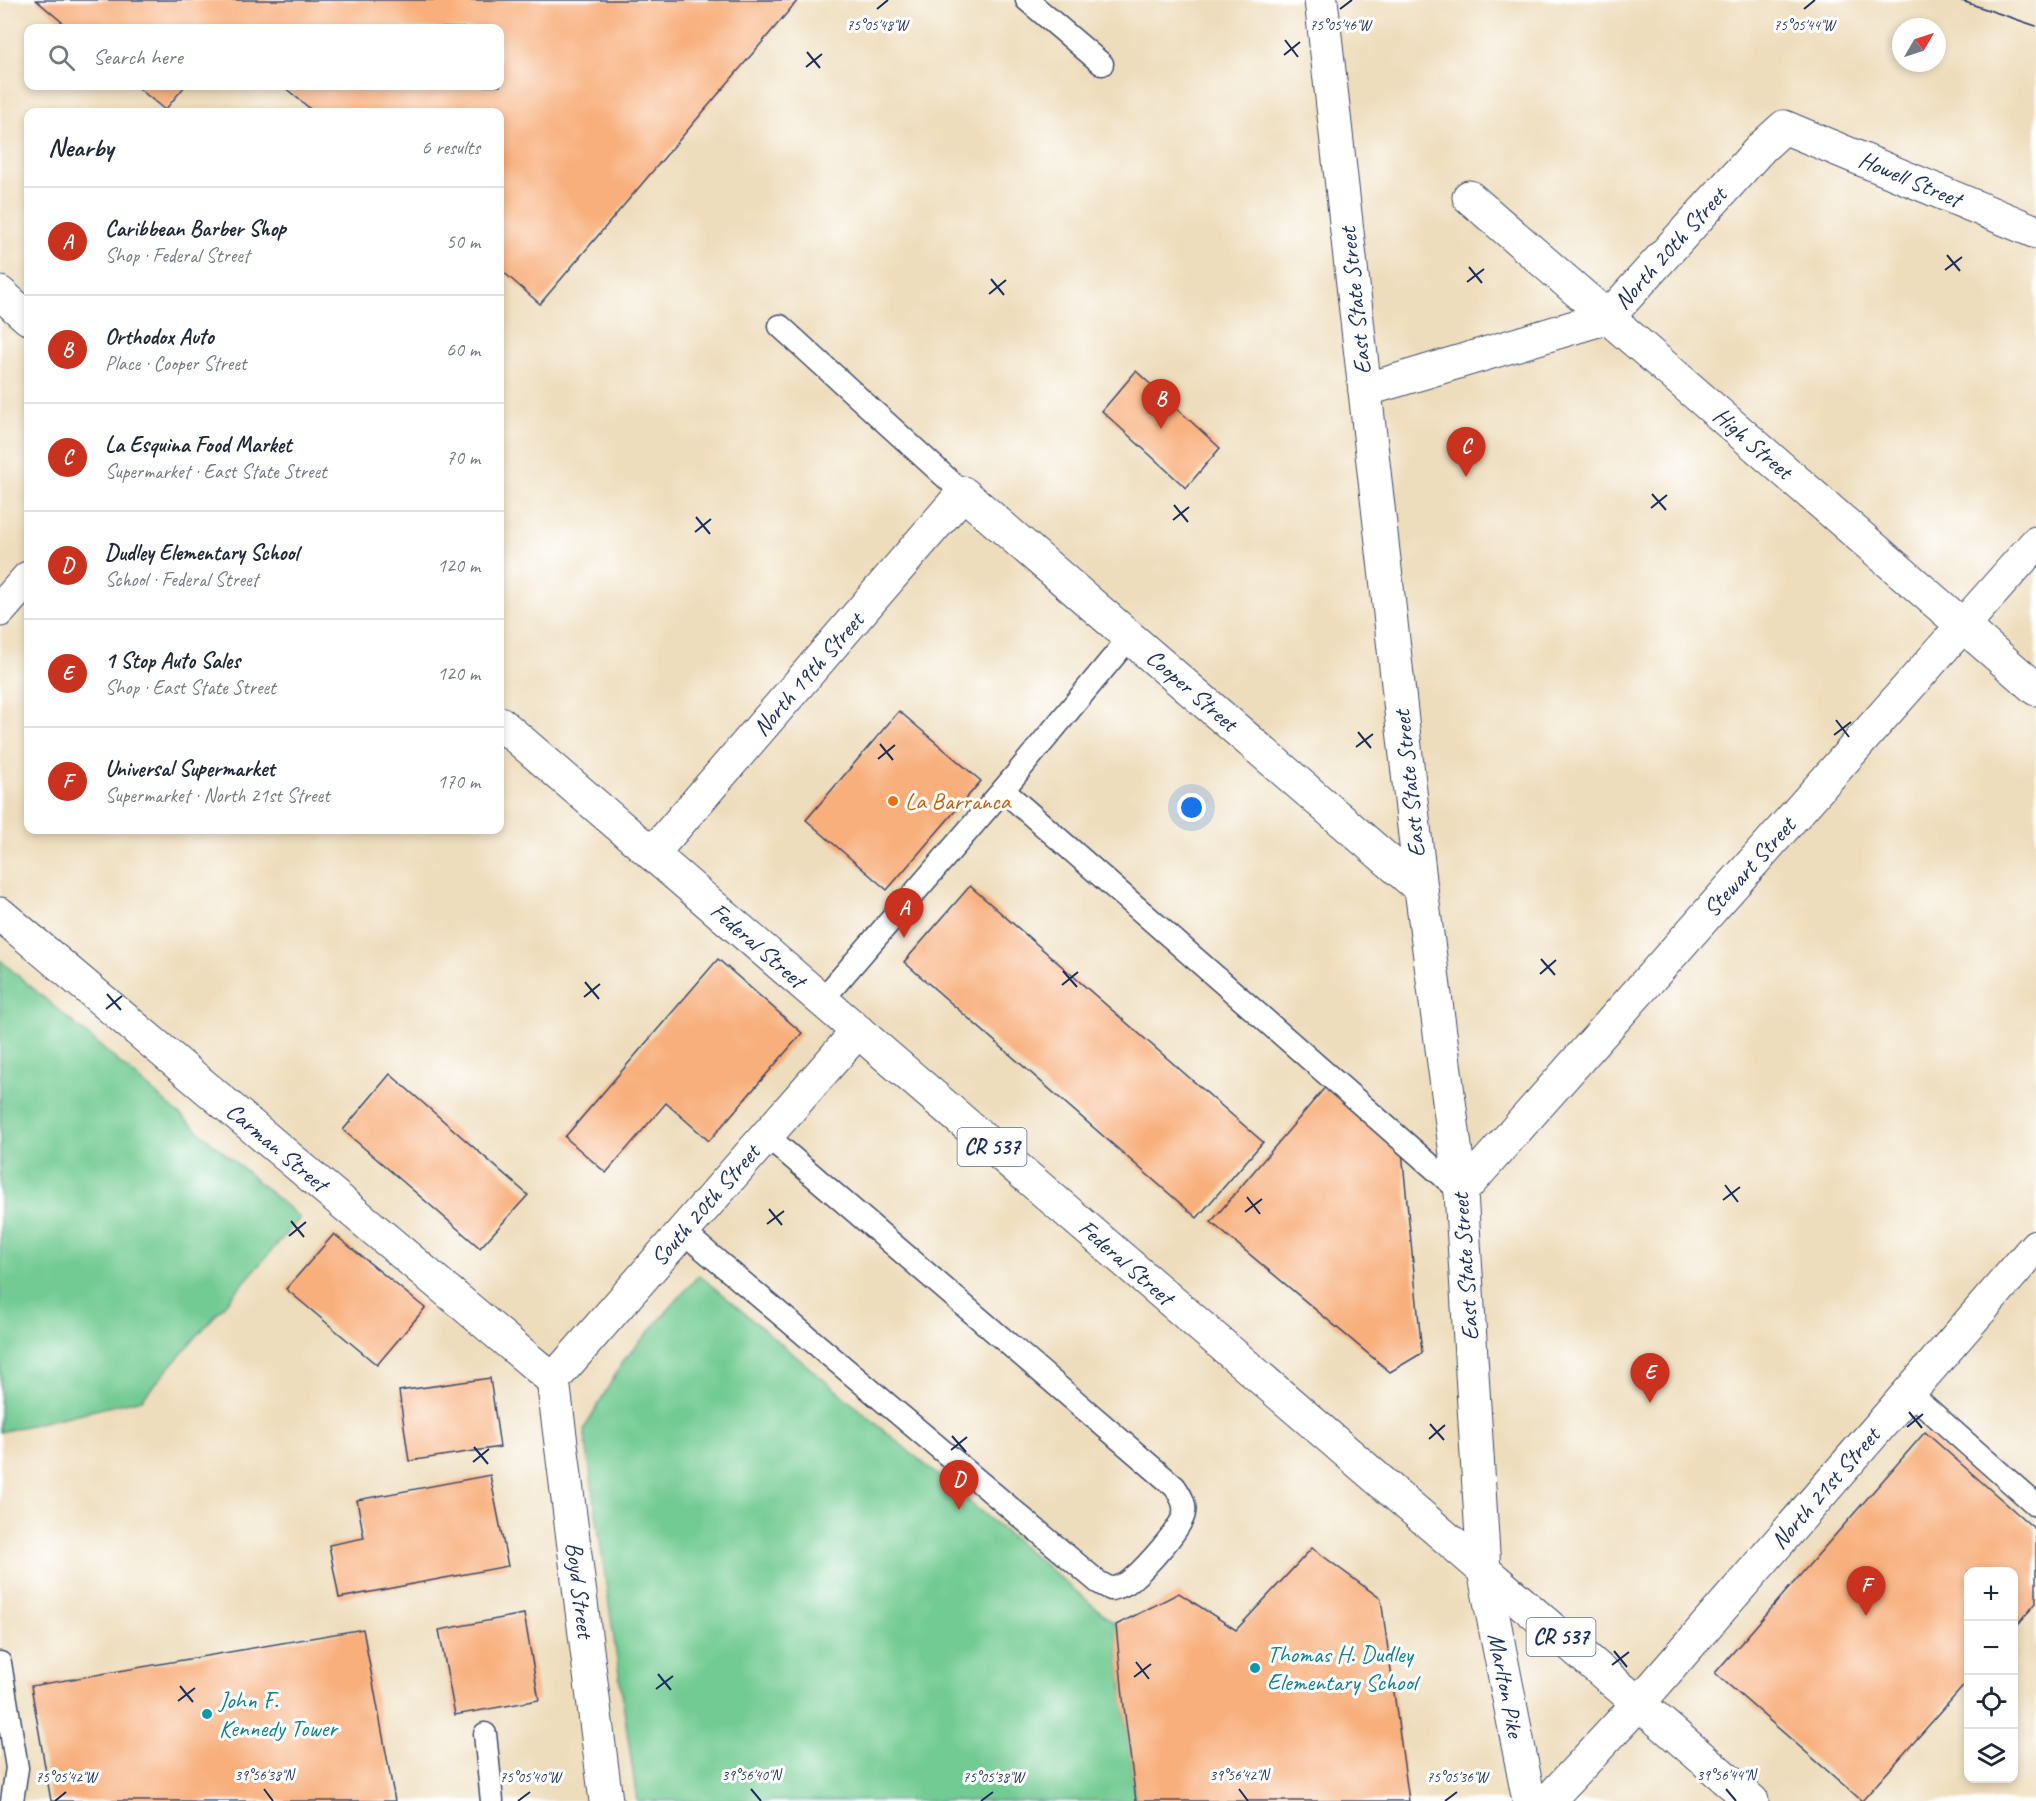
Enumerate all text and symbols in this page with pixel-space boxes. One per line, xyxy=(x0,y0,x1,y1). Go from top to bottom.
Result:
text: 75°05'48"W xyxy=(847,16,911,35)
text: 75°05'46"W xyxy=(1310,16,1374,35)
text: 75°05'44"W xyxy=(1774,16,1838,35)
north arrow xyxy=(1892,18,1946,72)
search box xyxy=(24,24,504,90)
icon: search xyxy=(45,41,78,74)
text: Search here xyxy=(93,43,183,71)
text: Nearby xyxy=(48,131,113,164)
text: 6 results xyxy=(421,135,480,160)
street label: Howell Street xyxy=(1854,144,1968,215)
street label: North 20th Street xyxy=(1607,179,1734,315)
text: Caribbean Barber Shop xyxy=(105,215,286,243)
street label: East State Street xyxy=(1332,224,1378,376)
text: A xyxy=(62,229,73,254)
text: 50 m xyxy=(446,229,480,254)
text: Shop · Federal Street xyxy=(105,243,249,268)
text: Orthodox Auto xyxy=(105,323,214,351)
text: B xyxy=(62,337,73,362)
text: 60 m xyxy=(446,337,480,362)
text: Place · Cooper Street xyxy=(105,351,246,376)
pin: B xyxy=(1142,380,1180,429)
street label: High Street xyxy=(1707,400,1800,487)
pin: C xyxy=(1446,428,1486,477)
text: La Esquina Food Market xyxy=(105,431,291,459)
text: C xyxy=(63,445,72,470)
text: 70 m xyxy=(446,445,480,470)
text: Supermarket · East State Street xyxy=(105,459,327,484)
text: Dudley Elementary School xyxy=(105,539,298,567)
text: D xyxy=(62,553,73,578)
text: 120 m xyxy=(437,553,480,578)
text: School · Federal Street xyxy=(105,567,258,592)
street label: North 19th Street xyxy=(746,604,871,742)
street label: Cooper Street xyxy=(1140,642,1245,739)
text: 1 Stop Auto Sales xyxy=(105,647,240,675)
text: E xyxy=(62,661,73,686)
text: 120 m xyxy=(437,661,480,686)
text: Shop · East State Street xyxy=(105,675,276,700)
street label: East State Street xyxy=(1386,707,1432,859)
text: Universal Supermarket xyxy=(105,755,275,783)
text: F xyxy=(63,769,72,794)
text: 170 m xyxy=(437,769,480,794)
text: Supermarket · North 21st Street xyxy=(105,783,330,808)
place label: La Barranca xyxy=(905,786,1012,816)
your location xyxy=(1177,793,1206,822)
marker: La Barranca xyxy=(886,794,900,808)
street label: Stewart Street xyxy=(1696,809,1803,923)
pin: A xyxy=(884,888,924,938)
street label: Federal Street xyxy=(704,896,814,996)
street label: Carman Street xyxy=(220,1096,336,1200)
road number: CR 537 xyxy=(958,1128,1026,1166)
street label: South 20th Street xyxy=(644,1136,767,1272)
street label: East State Street xyxy=(1445,1190,1485,1342)
street label: Federal Street xyxy=(1072,1213,1182,1313)
pin: E xyxy=(1630,1354,1670,1403)
street label: North 21st Street xyxy=(1764,1419,1887,1555)
pin: D xyxy=(940,1460,978,1510)
street label: Boyd Street xyxy=(559,1541,601,1641)
pin: F xyxy=(1846,1566,1886,1616)
map controls xyxy=(1964,1567,2018,1783)
button: + xyxy=(1964,1567,2018,1621)
road number: CR 537 xyxy=(1526,1618,1596,1656)
button: − xyxy=(1964,1621,2018,1675)
street label: Marlton Pike xyxy=(1481,1630,1531,1742)
place label: Thomas H. Dudley Elementary School xyxy=(1267,1639,1421,1697)
marker: Thomas H. Dudley Elementary School xyxy=(1248,1661,1262,1675)
button: locate xyxy=(1964,1675,2018,1729)
place label: John F. Kennedy Tower xyxy=(218,1685,339,1743)
marker: John F. Kennedy Tower xyxy=(200,1707,214,1721)
button: layers xyxy=(1964,1729,2018,1783)
text: 39°56'38"N xyxy=(234,1766,297,1785)
text: 39°56'40"N xyxy=(721,1766,784,1785)
text: 39°56'42"N xyxy=(1209,1766,1272,1785)
text: 39°56'44"N xyxy=(1696,1766,1759,1785)
text: 75°05'42"W xyxy=(36,1768,100,1787)
text: 75°05'40"W xyxy=(500,1768,564,1787)
text: 75°05'38"W xyxy=(963,1768,1027,1787)
text: 75°05'36"W xyxy=(1427,1768,1491,1787)

